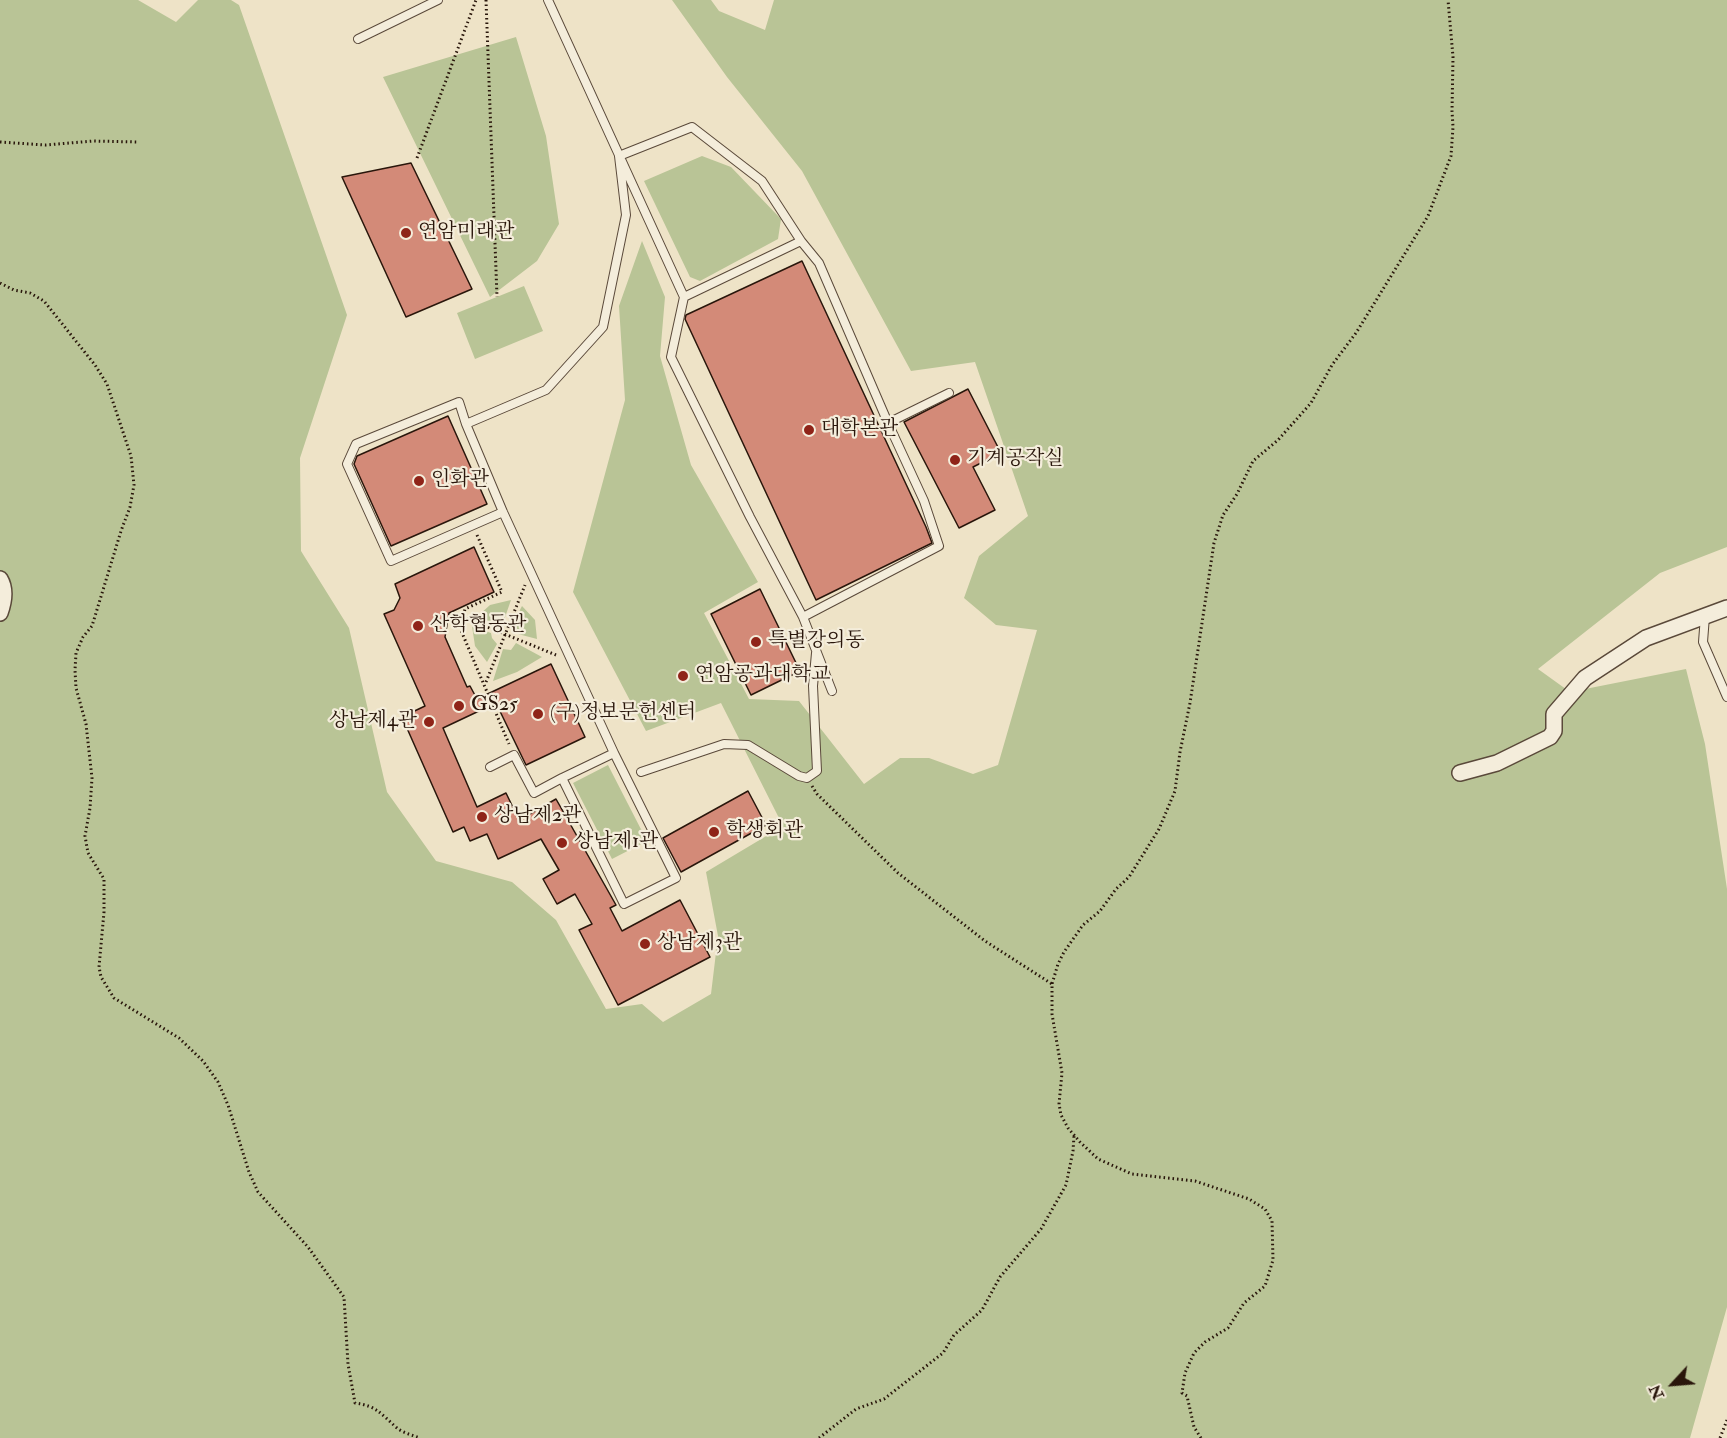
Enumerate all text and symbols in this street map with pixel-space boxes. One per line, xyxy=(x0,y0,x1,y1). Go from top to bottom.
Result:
place label: 연암미래관 xyxy=(418,221,515,245)
marker: 연암미래관 xyxy=(399,226,413,240)
place label: 대학본관 xyxy=(821,418,898,442)
marker: 대학본관 xyxy=(802,423,816,437)
place label: 기계공작실 xyxy=(967,448,1064,472)
marker: 기계공작실 xyxy=(948,453,962,467)
place label: 인화관 xyxy=(431,469,489,493)
marker: 인화관 xyxy=(412,474,426,488)
place label: 산학협동관 xyxy=(430,614,527,638)
marker: 산학협동관 xyxy=(411,619,425,633)
place label: 특별강의동 xyxy=(768,630,865,654)
marker: 특별강의동 xyxy=(749,635,763,649)
place label: 연암공과대학교 xyxy=(695,664,830,688)
marker: 연암공과대학교 xyxy=(676,669,690,683)
place label: GS25 xyxy=(471,694,518,718)
marker: GS25 xyxy=(452,699,466,713)
place label: (구)정보문헌센터 xyxy=(550,702,696,726)
marker: (구)정보문헌센터 xyxy=(531,707,545,721)
place label: 상남제4관 xyxy=(329,710,417,734)
marker: 상남제4관 xyxy=(422,715,436,729)
place label: 상남제2관 xyxy=(494,805,581,829)
marker: 상남제2관 xyxy=(475,810,489,824)
place label: 학생회관 xyxy=(726,820,803,844)
marker: 학생회관 xyxy=(707,825,721,839)
place label: 상남제1관 xyxy=(574,831,658,855)
marker: 상남제1관 xyxy=(555,836,569,850)
place label: 상남제3관 xyxy=(657,932,742,956)
marker: 상남제3관 xyxy=(638,937,652,951)
north arrow xyxy=(1643,1354,1703,1414)
text: N xyxy=(1645,1381,1669,1403)

